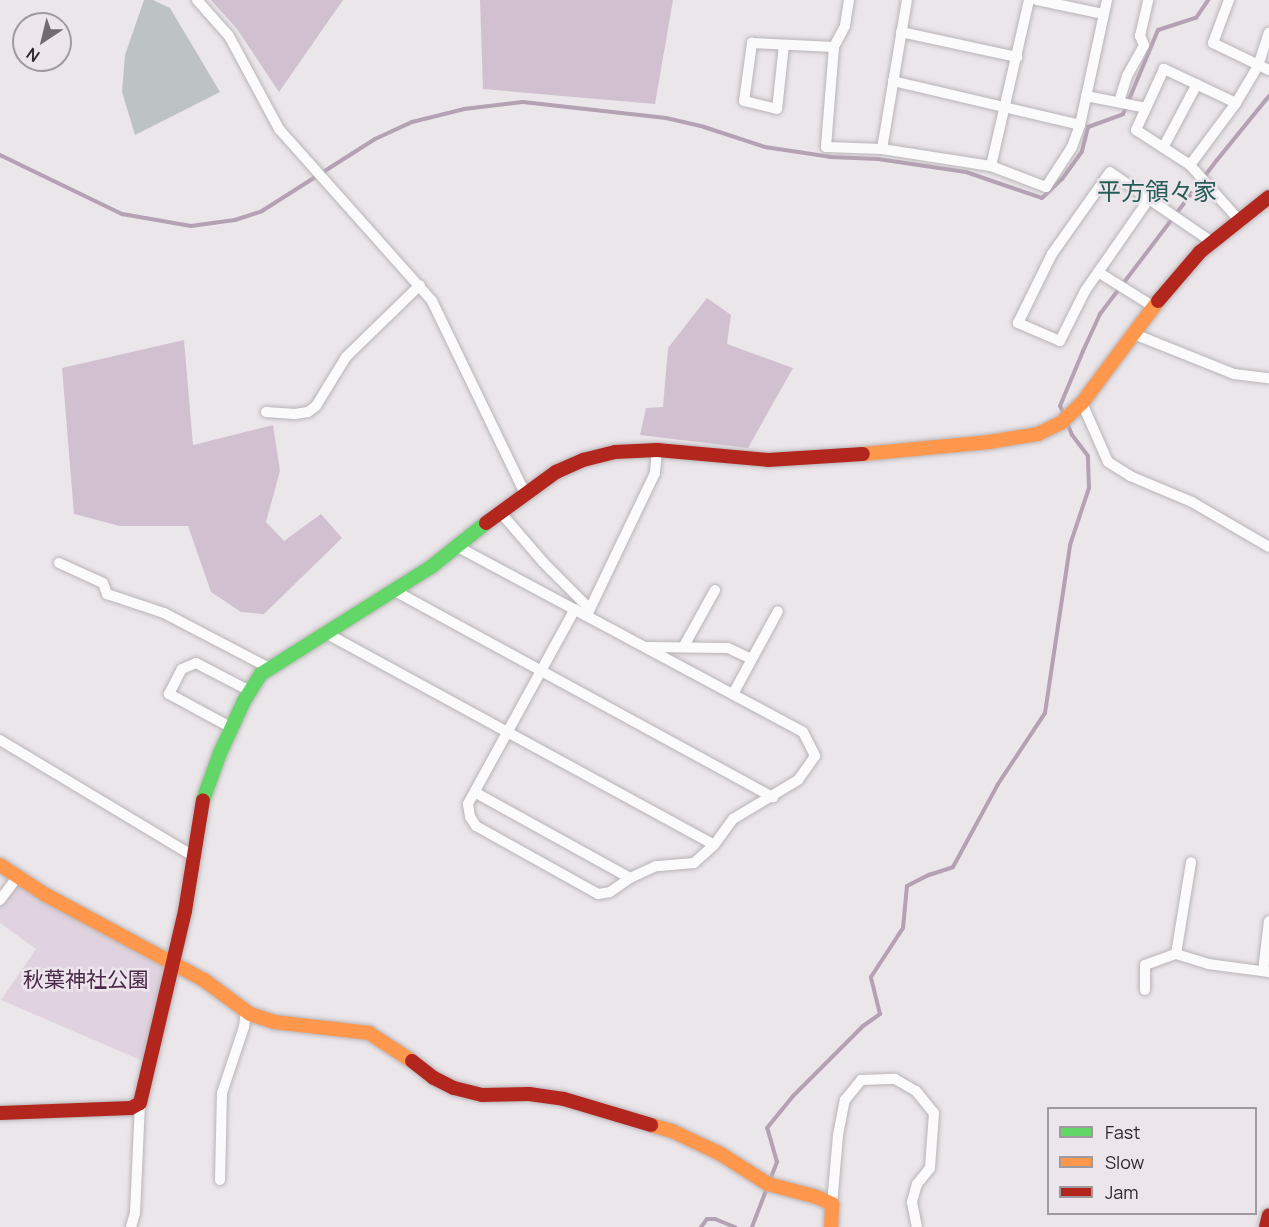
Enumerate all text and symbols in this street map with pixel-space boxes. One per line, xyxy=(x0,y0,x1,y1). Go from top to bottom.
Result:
north arrow xyxy=(12,12,72,72)
text: N xyxy=(22,43,44,67)
district label: 平方領々家 xyxy=(1097,177,1217,205)
park label: 秋葉神社公園 xyxy=(23,966,149,992)
legend xyxy=(1047,1107,1257,1215)
text: Fast xyxy=(1105,1120,1140,1144)
text: Slow xyxy=(1105,1150,1144,1174)
text: Jam xyxy=(1105,1180,1139,1204)

